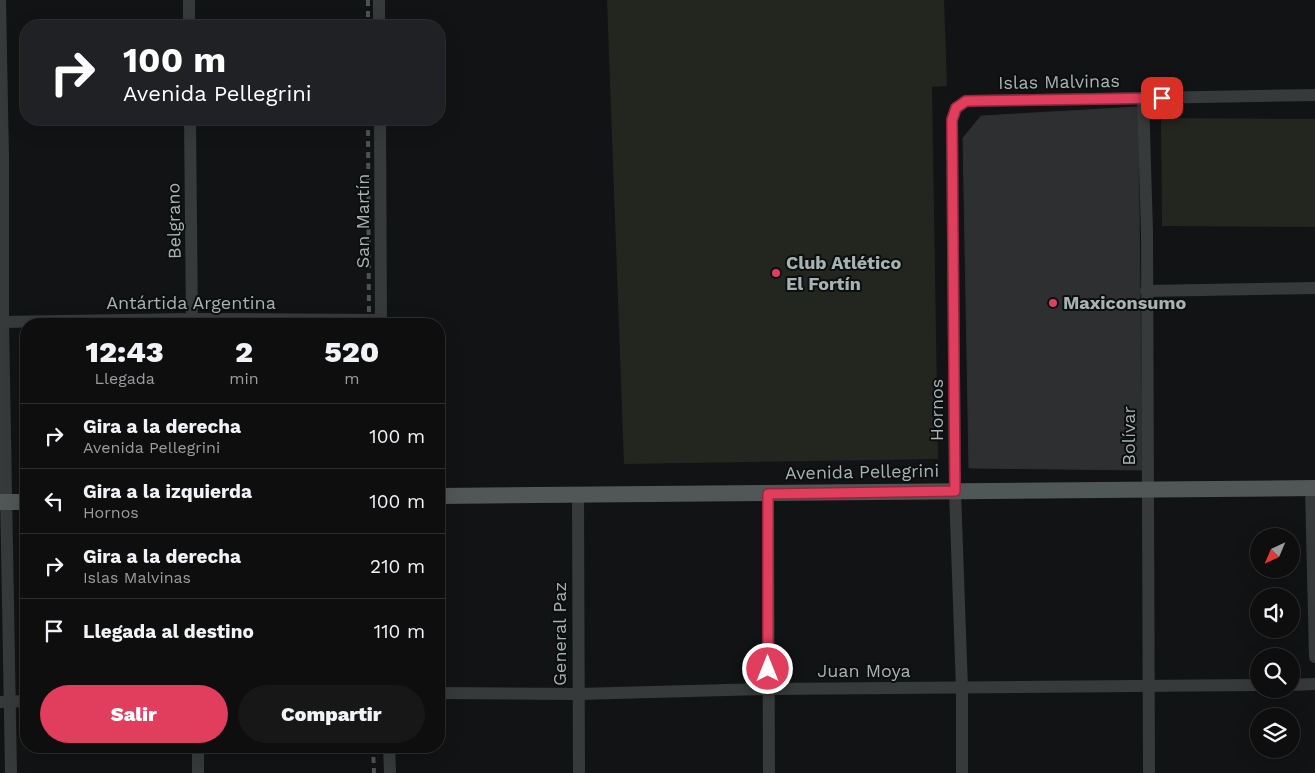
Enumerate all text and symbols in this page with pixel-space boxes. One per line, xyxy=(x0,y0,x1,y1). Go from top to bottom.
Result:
text: 100 m xyxy=(123,39,226,81)
icon: right xyxy=(40,40,105,105)
street label: Islas Malvinas xyxy=(998,70,1120,93)
pin xyxy=(1141,77,1183,119)
text: Avenida Pellegrini xyxy=(123,81,312,106)
icon: arrive xyxy=(1148,84,1176,112)
street label: San Martín xyxy=(352,174,373,268)
street label: Belgrano xyxy=(162,183,185,259)
place label: Club Atlético El Fortín xyxy=(786,252,901,294)
marker: Club Atlético El Fortín xyxy=(770,267,782,279)
street label: Antártida Argentina xyxy=(106,292,276,313)
place label: Maxiconsumo xyxy=(1063,292,1186,313)
marker: Maxiconsumo xyxy=(1047,297,1059,309)
text: 12:43 xyxy=(86,334,164,369)
text: 2 xyxy=(235,334,253,369)
text: 520 xyxy=(324,334,379,369)
text: Llegada xyxy=(94,369,155,388)
text: min xyxy=(229,369,259,388)
text: m xyxy=(344,369,359,388)
street label: Hornos xyxy=(926,379,947,441)
street label: Bolívar xyxy=(1118,406,1139,466)
text: Gira a la derecha xyxy=(83,415,241,438)
icon: right xyxy=(40,422,68,450)
text: 100 m xyxy=(369,425,425,448)
text: Avenida Pellegrini xyxy=(83,438,220,457)
street label: Avenida Pellegrini xyxy=(785,460,939,483)
text: Gira a la izquierda xyxy=(83,480,252,503)
icon: left xyxy=(40,487,68,515)
text: 100 m xyxy=(369,490,425,513)
text: Hornos xyxy=(83,503,139,522)
north arrow xyxy=(1250,528,1300,578)
map controls xyxy=(1250,528,1300,758)
text: Gira a la derecha xyxy=(83,545,241,568)
icon: right xyxy=(40,552,68,580)
text: 210 m xyxy=(370,555,425,578)
text: Islas Malvinas xyxy=(83,568,191,587)
street label: General Paz xyxy=(549,582,570,686)
button: sound xyxy=(1250,588,1300,638)
icon: arrive xyxy=(40,617,68,645)
text: Llegada al destino xyxy=(83,620,254,643)
text: 110 m xyxy=(374,620,425,643)
position arrow xyxy=(741,642,793,694)
button: search xyxy=(1250,648,1300,698)
street label: Juan Moya xyxy=(817,660,911,681)
button: Salir xyxy=(40,685,228,743)
button: Compartir xyxy=(238,685,425,743)
button: layers xyxy=(1250,708,1300,758)

